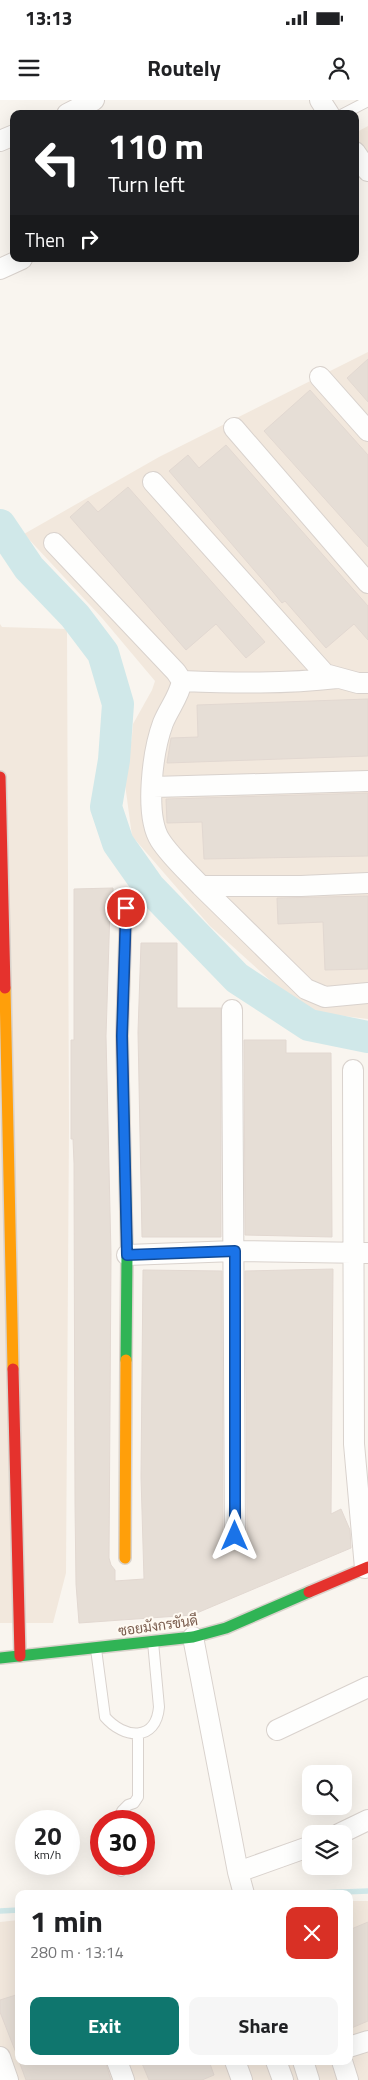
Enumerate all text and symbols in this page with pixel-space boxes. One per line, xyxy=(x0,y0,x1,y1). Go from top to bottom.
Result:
text: 13:13 xyxy=(25,3,72,32)
text: Routely xyxy=(147,51,221,85)
icon: menu xyxy=(15,54,43,82)
icon: person xyxy=(325,54,353,82)
text: 110 m xyxy=(108,119,204,173)
icon: left xyxy=(25,130,90,195)
text: Turn left xyxy=(108,167,185,201)
text: Then xyxy=(25,225,65,254)
icon: right xyxy=(75,225,103,253)
pin xyxy=(105,887,147,929)
icon: arrive xyxy=(112,894,140,922)
position arrow xyxy=(208,1509,260,1561)
street label: ซอยมังกรขันดี xyxy=(117,1609,199,1641)
map controls xyxy=(302,1765,352,1875)
button: search xyxy=(302,1765,352,1815)
speed limit sign: 30 xyxy=(90,1810,155,1875)
text: 20 xyxy=(33,1817,62,1855)
button: layers xyxy=(302,1825,352,1875)
text: km/h xyxy=(34,1845,61,1864)
text: 1 min xyxy=(30,1898,103,1944)
button: close xyxy=(286,1907,338,1959)
text: 280 m · 13:14 xyxy=(30,1940,124,1964)
button: Exit xyxy=(30,1997,179,2055)
button: Share xyxy=(189,1997,338,2055)

